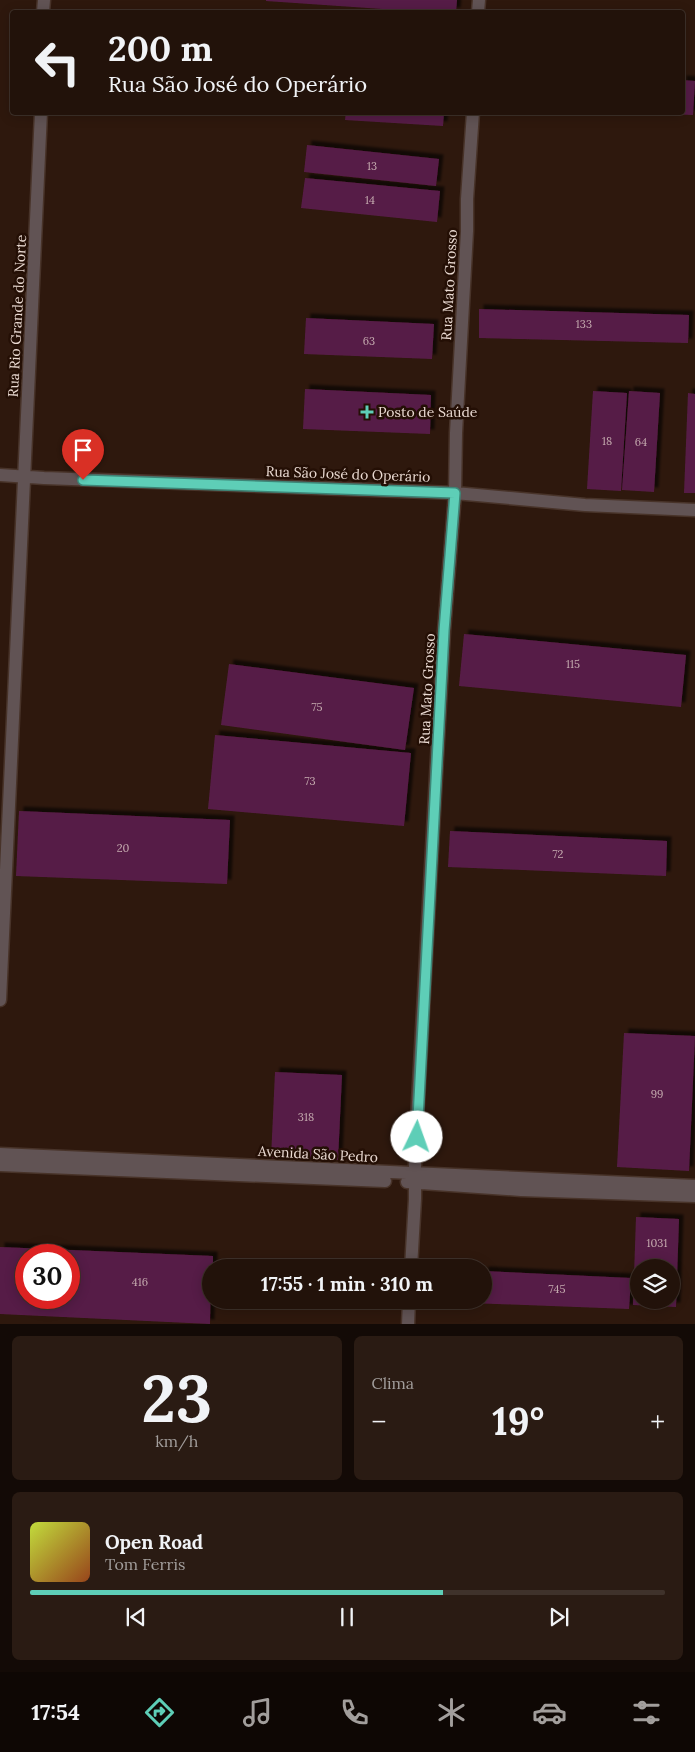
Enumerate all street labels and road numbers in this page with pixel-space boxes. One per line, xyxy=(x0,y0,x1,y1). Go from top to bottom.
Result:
street label: Rua Mato Grosso xyxy=(437,229,461,341)
street label: Rua Rio Grande do Norte xyxy=(4,234,30,398)
street label: Rua São José do Operário xyxy=(265,462,431,486)
street label: Rua Mato Grosso xyxy=(415,633,439,745)
street label: Avenida São Pedro xyxy=(257,1142,378,1166)

